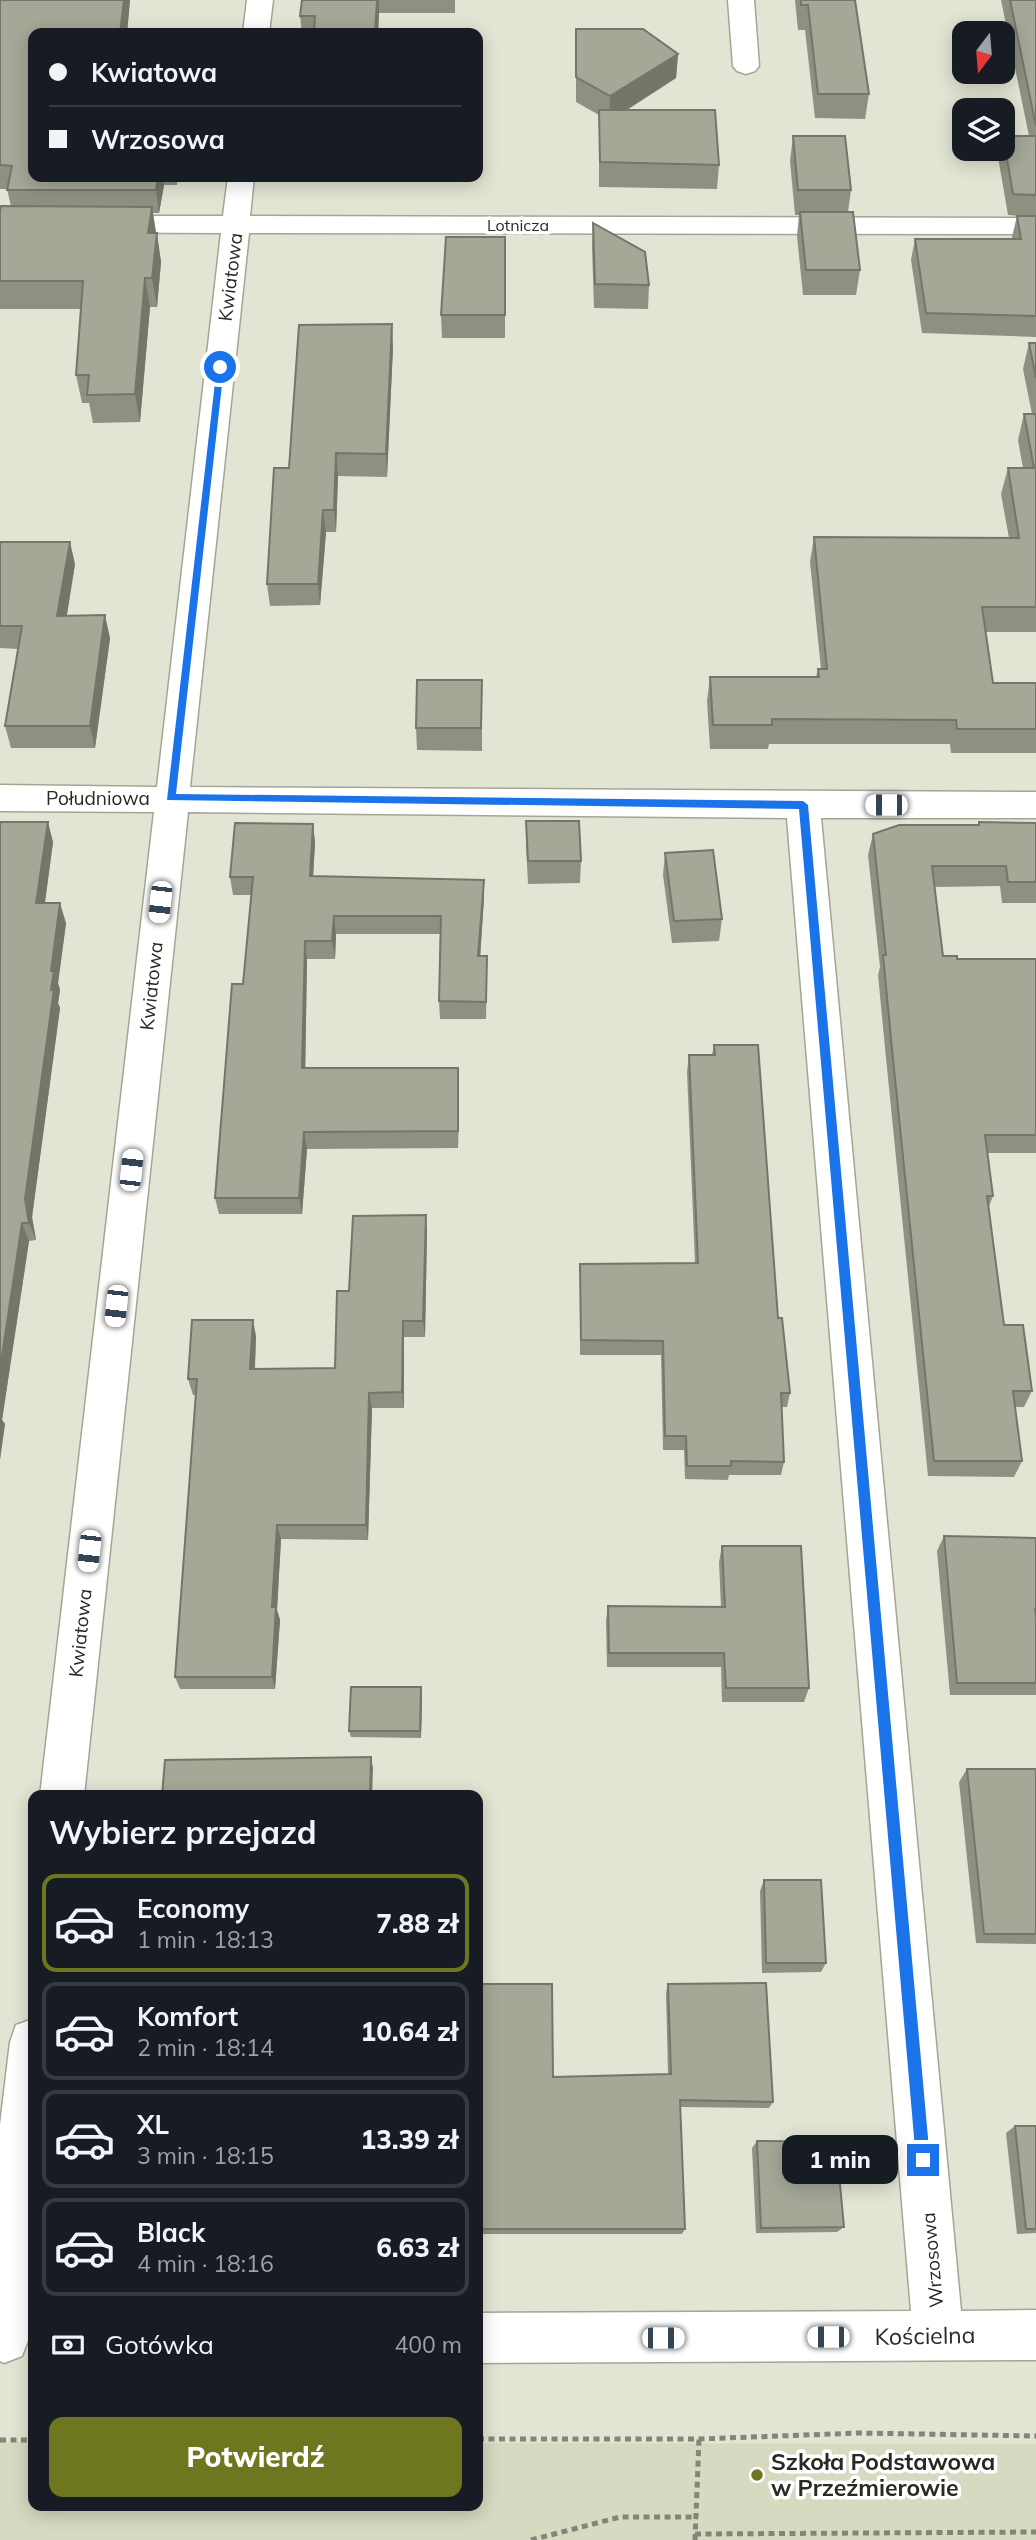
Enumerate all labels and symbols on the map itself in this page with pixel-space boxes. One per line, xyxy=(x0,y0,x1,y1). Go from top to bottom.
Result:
north arrow xyxy=(952,21,1015,84)
street label: Lotnicza xyxy=(487,215,549,235)
street label: Kwiatowa xyxy=(213,231,247,323)
route start xyxy=(204,351,236,383)
street label: Południowa xyxy=(46,786,150,810)
car xyxy=(866,795,908,816)
car xyxy=(148,880,173,924)
street label: Kwiatowa xyxy=(134,941,168,1031)
car xyxy=(119,1148,144,1192)
car xyxy=(104,1284,129,1328)
car xyxy=(77,1529,102,1573)
street label: Kwiatowa xyxy=(63,1588,97,1678)
callout: 1 min xyxy=(783,2136,898,2184)
route end xyxy=(907,2144,939,2176)
street label: Wrzosowa xyxy=(916,2211,948,2309)
street label: Kościelna xyxy=(874,2320,976,2351)
car xyxy=(808,2327,850,2348)
car xyxy=(643,2328,685,2349)
place label: Szkoła Podstawowa w Przeźmierowie xyxy=(771,2447,995,2502)
marker: Szkoła Podstawowa w Przeźmierowie xyxy=(749,2467,765,2483)

